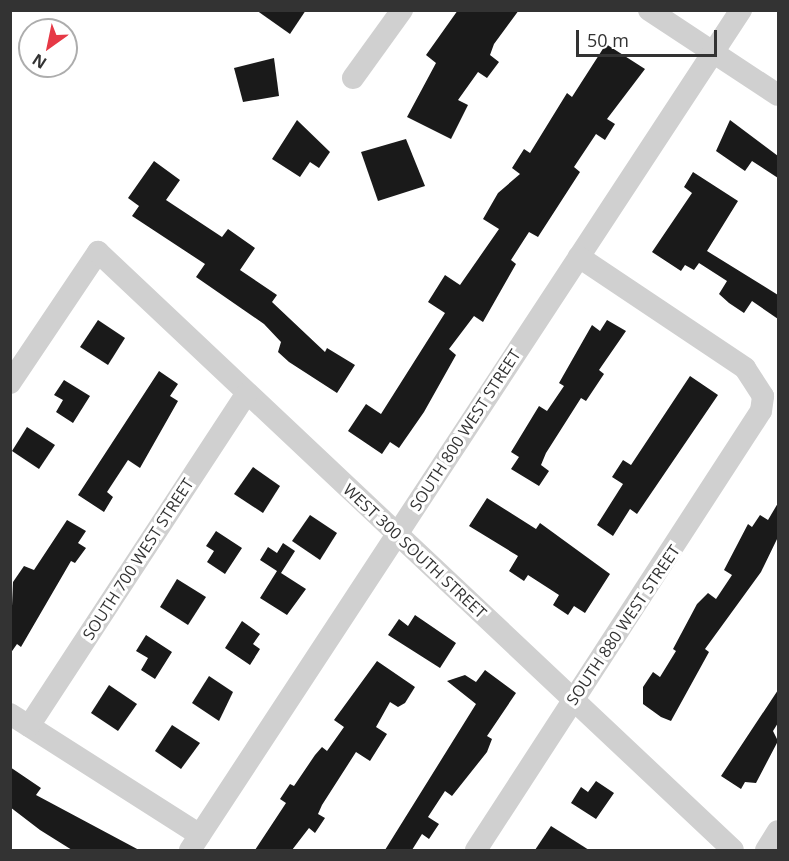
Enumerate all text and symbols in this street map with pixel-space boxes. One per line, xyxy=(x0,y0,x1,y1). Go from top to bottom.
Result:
north arrow xyxy=(18,18,78,78)
scale bar xyxy=(579,18,720,56)
text: 50 m xyxy=(587,28,629,52)
text: N xyxy=(28,49,51,74)
street label: SOUTH 800 WEST STREET xyxy=(406,346,524,514)
street label: SOUTH 700 WEST STREET xyxy=(79,475,197,643)
street label: WEST 300 SOUTH STREET xyxy=(339,480,491,622)
street label: SOUTH 880 WEST STREET xyxy=(562,541,684,709)

